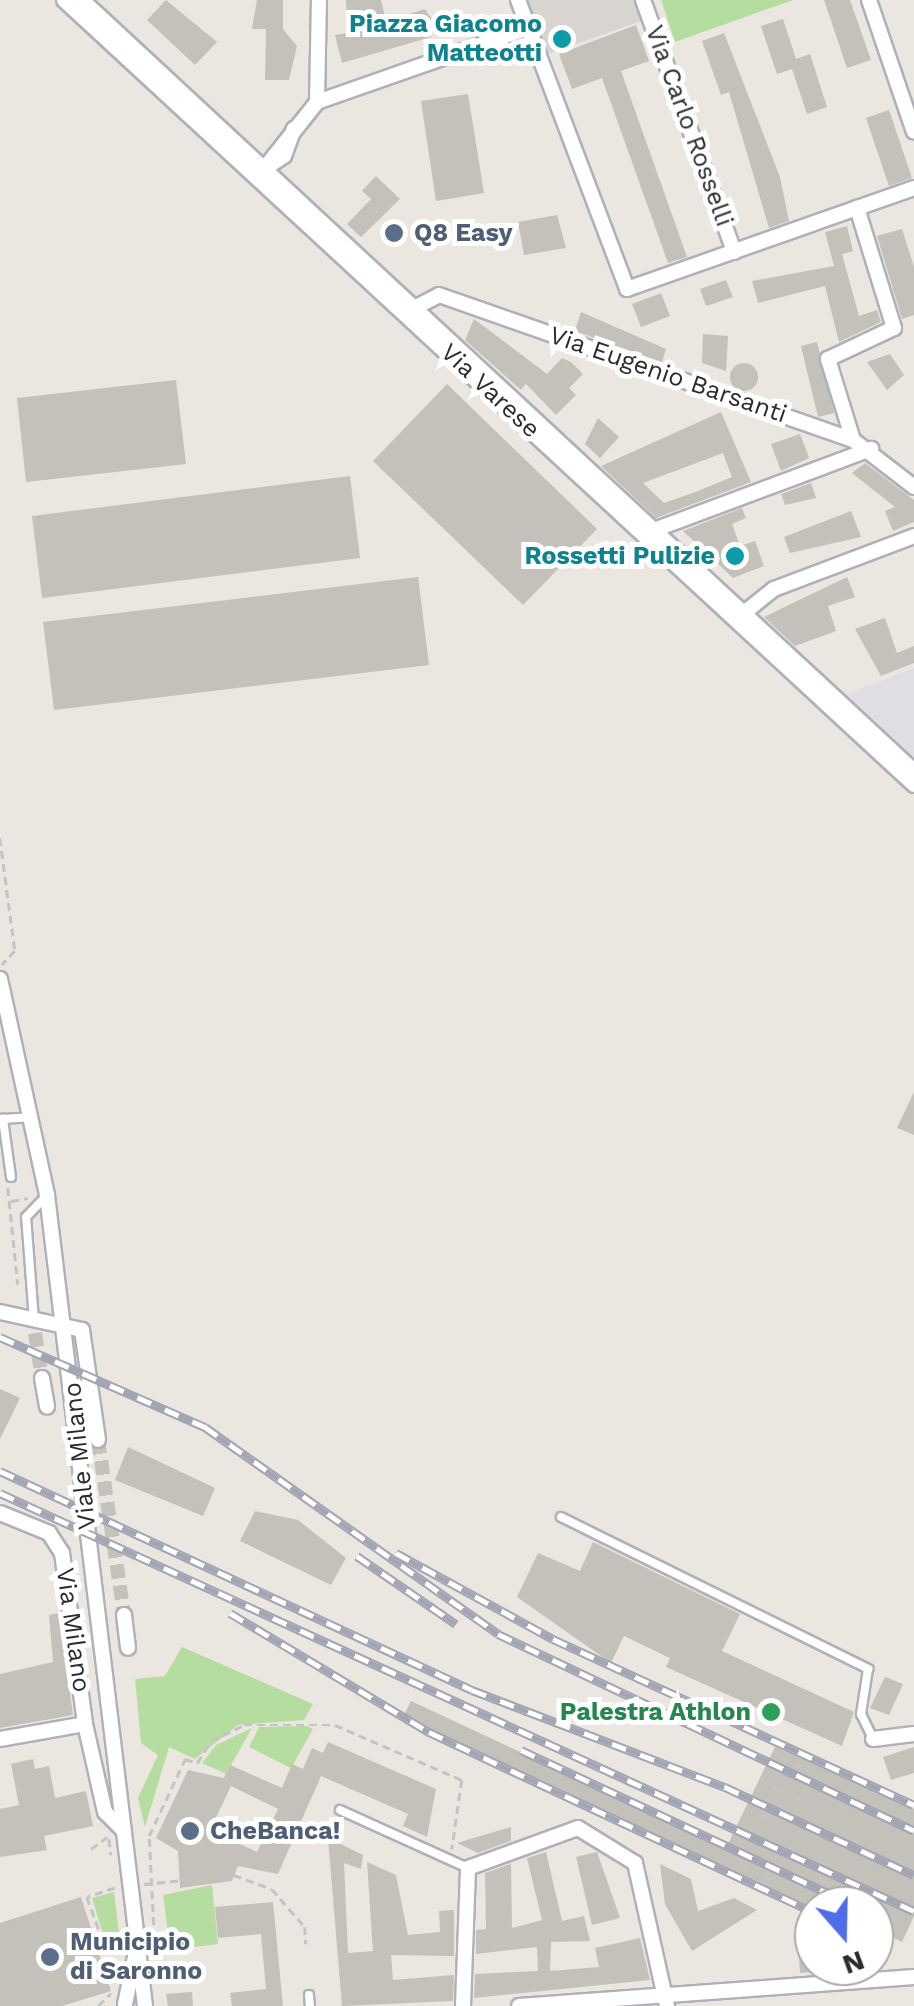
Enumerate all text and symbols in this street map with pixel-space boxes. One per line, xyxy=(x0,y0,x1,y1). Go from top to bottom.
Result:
place label: Piazza Giacomo Matteotti xyxy=(349,10,542,69)
street label: Via Carlo Rosselli xyxy=(639,21,739,231)
marker: Piazza Giacomo Matteotti xyxy=(551,28,573,50)
place label: Q8 Easy xyxy=(414,218,513,248)
marker: Q8 Easy xyxy=(383,222,405,244)
street label: Via Eugenio Barsanti xyxy=(545,320,791,430)
street label: Via Varese xyxy=(434,337,546,445)
place label: Rossetti Pulizie xyxy=(524,541,715,571)
marker: Rossetti Pulizie xyxy=(724,545,746,567)
street label: Viale Milano xyxy=(57,1381,103,1531)
street label: Via Milano xyxy=(49,1566,97,1694)
place label: Palestra Athlon xyxy=(559,1697,751,1727)
marker: Palestra Athlon xyxy=(760,1701,782,1723)
place label: CheBanca! xyxy=(210,1816,340,1846)
marker: CheBanca! xyxy=(179,1820,201,1842)
north arrow xyxy=(794,1886,894,1986)
place label: Municipio di Saronno xyxy=(70,1928,202,1987)
text: N xyxy=(838,1944,869,1982)
marker: Municipio di Saronno xyxy=(39,1946,61,1968)

